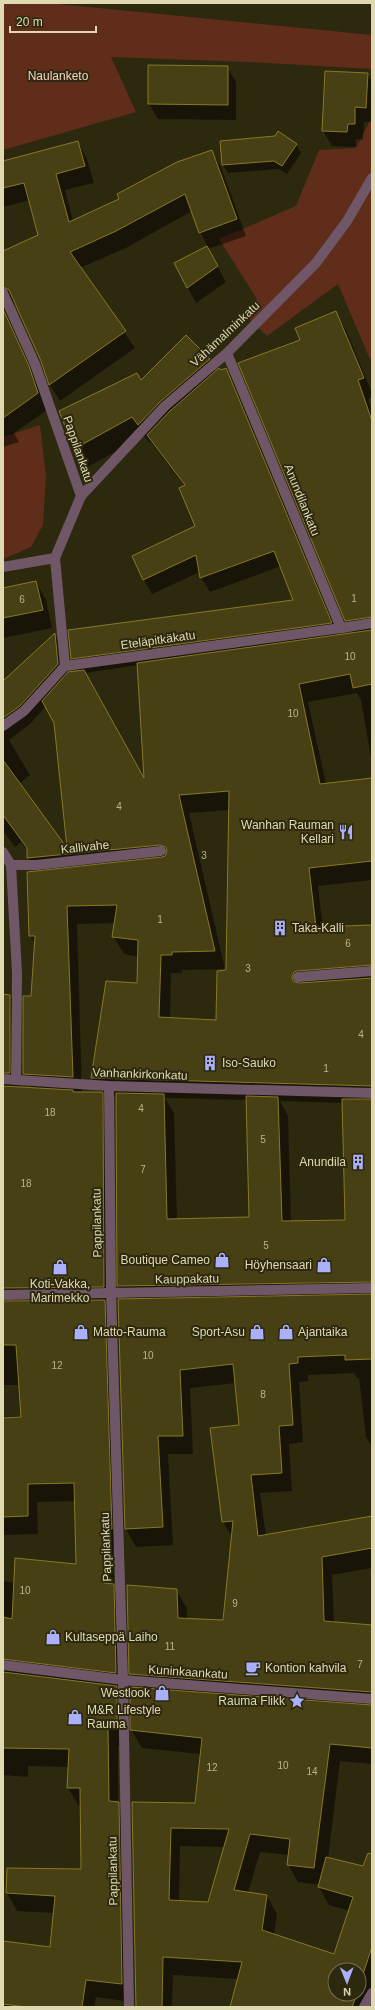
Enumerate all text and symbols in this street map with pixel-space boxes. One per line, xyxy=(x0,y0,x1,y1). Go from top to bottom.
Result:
scale bar xyxy=(10,8,96,34)
text: 20 m xyxy=(16,15,43,29)
park label: Naulanketo xyxy=(28,69,89,83)
street label: Vähämalminkatu xyxy=(188,298,262,370)
street label: Pappilankatu xyxy=(60,414,96,484)
street label: Anundilankatu xyxy=(281,462,323,538)
house number: 1 xyxy=(351,593,357,604)
house number: 6 xyxy=(19,594,25,605)
street label: Eteläpitkäkatu xyxy=(120,628,196,652)
house number: 10 xyxy=(344,651,356,662)
house number: 10 xyxy=(287,708,299,719)
house number: 4 xyxy=(116,801,122,812)
place label: Wanhan Rauman Kellari xyxy=(241,818,334,846)
restaurant icon: Wanhan Rauman Kellari xyxy=(337,823,355,841)
street label: Kallivahe xyxy=(60,837,110,857)
house number: 3 xyxy=(201,850,207,861)
house number: 1 xyxy=(157,914,163,925)
building icon: Taka-Kalli xyxy=(271,919,289,937)
place label: Taka-Kalli xyxy=(292,921,344,935)
house number: 6 xyxy=(345,938,351,949)
house number: 3 xyxy=(245,963,251,974)
house number: 4 xyxy=(358,1029,364,1040)
building icon: Iso-Sauko xyxy=(201,1054,219,1072)
place label: Iso-Sauko xyxy=(222,1056,276,1070)
house number: 1 xyxy=(323,1063,329,1074)
street label: Vanhankirkonkatu xyxy=(92,1065,188,1083)
house number: 4 xyxy=(138,1103,144,1114)
house number: 18 xyxy=(44,1107,56,1118)
house number: 5 xyxy=(260,1134,266,1145)
building icon: Anundila xyxy=(349,1153,367,1171)
place label: Anundila xyxy=(299,1155,346,1169)
house number: 7 xyxy=(140,1164,146,1175)
house number: 18 xyxy=(20,1178,32,1189)
street label: Pappilankatu xyxy=(89,1188,105,1258)
house number: 5 xyxy=(263,1240,269,1251)
shop icon: Boutique Cameo xyxy=(213,1251,231,1269)
place label: Boutique Cameo xyxy=(121,1253,210,1267)
shop icon: Höyhensaari xyxy=(315,1256,333,1274)
shop icon: Koti-Vakka, Marimekko xyxy=(51,1258,69,1276)
place label: Höyhensaari xyxy=(245,1258,312,1272)
street label: Kauppakatu xyxy=(155,1271,219,1287)
place label: Koti-Vakka, Marimekko xyxy=(30,1277,90,1305)
shop icon: Matto-Rauma xyxy=(72,1323,90,1341)
shop icon: Sport-Asu xyxy=(248,1323,266,1341)
shop icon: Ajantaika xyxy=(277,1323,295,1341)
place label: Matto-Rauma xyxy=(93,1325,166,1339)
place label: Sport-Asu xyxy=(192,1325,245,1339)
place label: Ajantaika xyxy=(298,1325,348,1339)
house number: 10 xyxy=(142,1350,154,1361)
house number: 12 xyxy=(51,1360,63,1371)
house number: 8 xyxy=(260,1389,266,1400)
street label: Pappilankatu xyxy=(98,1512,114,1582)
house number: 10 xyxy=(19,1585,31,1596)
house number: 9 xyxy=(232,1598,238,1609)
shop icon: Kultaseppä Laiho xyxy=(44,1628,62,1646)
place label: Kultaseppä Laiho xyxy=(65,1630,158,1644)
house number: 11 xyxy=(165,1641,176,1652)
cafe icon: Kontion kahvila xyxy=(244,1659,262,1677)
house number: 7 xyxy=(357,1659,363,1670)
place label: Kontion kahvila xyxy=(265,1661,347,1675)
street label: Kuninkaankatu xyxy=(148,1662,228,1682)
shop icon: Westlook xyxy=(153,1684,171,1702)
place label: Westlook xyxy=(101,1686,151,1700)
place icon: Rauma Flikk xyxy=(288,1692,306,1710)
place label: Rauma Flikk xyxy=(218,1694,286,1708)
place label: M&R Lifestyle Rauma xyxy=(87,1703,161,1731)
shop icon: M&R Lifestyle Rauma xyxy=(66,1708,84,1726)
house number: 10 xyxy=(277,1760,289,1771)
house number: 12 xyxy=(206,1762,218,1773)
house number: 14 xyxy=(306,1766,318,1777)
street label: Pappilankatu xyxy=(105,1836,121,1906)
north arrow xyxy=(327,1962,367,2002)
text: N xyxy=(343,1986,351,1998)

